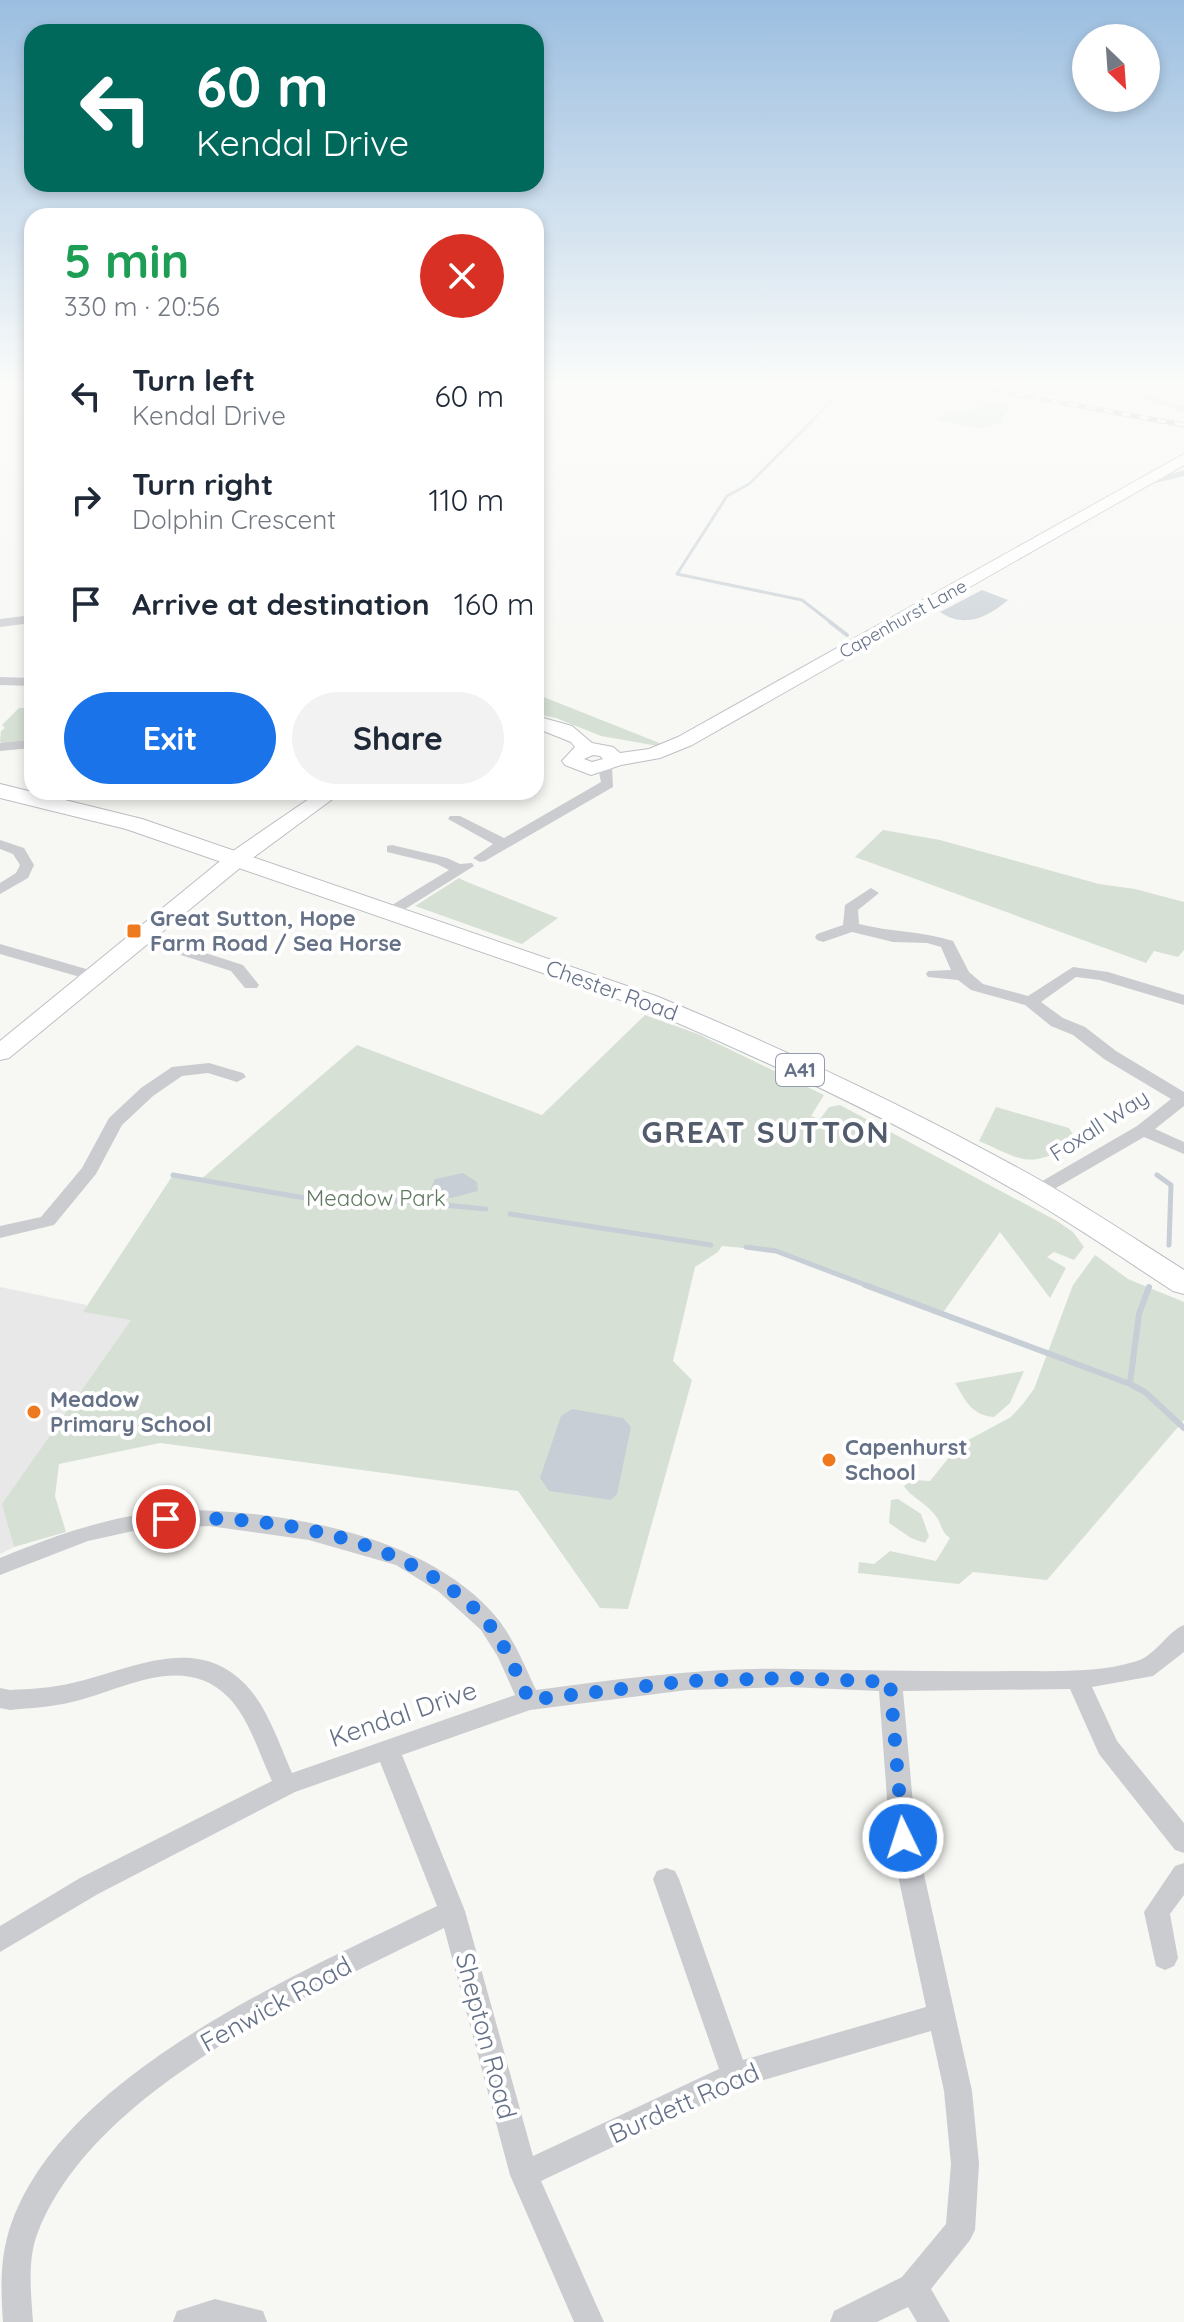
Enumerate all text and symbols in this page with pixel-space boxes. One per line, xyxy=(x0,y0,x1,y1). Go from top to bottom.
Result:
north arrow xyxy=(1072,24,1160,112)
map controls xyxy=(1072,24,1160,112)
text: 60 m xyxy=(196,51,329,121)
icon: left xyxy=(64,56,168,160)
text: Kendal Drive xyxy=(196,120,409,165)
text: 5 min xyxy=(64,230,189,290)
button: close xyxy=(420,234,504,318)
text: 330 m · 20:56 xyxy=(64,290,220,323)
text: Turn left xyxy=(132,361,255,399)
icon: left xyxy=(64,374,108,418)
text: 60 m xyxy=(434,377,504,415)
text: Kendal Drive xyxy=(132,399,286,432)
text: Turn right xyxy=(132,465,273,503)
icon: right xyxy=(64,478,108,522)
text: 110 m xyxy=(428,481,504,519)
text: Dolphin Crescent xyxy=(132,503,336,536)
street label: Capenhurst Lane xyxy=(835,574,970,663)
icon: arrive xyxy=(64,582,108,626)
text: Arrive at destination xyxy=(132,585,430,623)
text: 160 m xyxy=(454,585,534,623)
button: Exit xyxy=(64,692,276,784)
button: Share xyxy=(292,692,504,784)
place label: Great Sutton, Hope Farm Road / Sea Horse xyxy=(150,904,402,957)
marker: Great Sutton, Hope Farm Road / Sea Horse xyxy=(125,922,143,940)
street label: Chester Road xyxy=(542,953,682,1027)
road number: A41 xyxy=(776,1054,824,1086)
street label: Foxall Way xyxy=(1044,1083,1154,1167)
district label: GREAT SUTTON xyxy=(641,1113,891,1151)
park label: Meadow Park xyxy=(306,1184,446,1212)
place label: Meadow Primary School xyxy=(50,1385,212,1438)
marker: Meadow Primary School xyxy=(25,1403,43,1421)
place label: Capenhurst School xyxy=(845,1433,967,1486)
marker: Capenhurst School xyxy=(820,1451,838,1469)
pin xyxy=(132,1485,200,1553)
icon: arrive xyxy=(144,1497,188,1541)
street label: Kendal Drive xyxy=(325,1673,481,1754)
position arrow xyxy=(861,1796,945,1880)
street label: Fenwick Road xyxy=(194,1948,357,2059)
street label: Shepton Road xyxy=(448,1949,525,2123)
street label: Burdett Road xyxy=(604,2055,764,2150)

